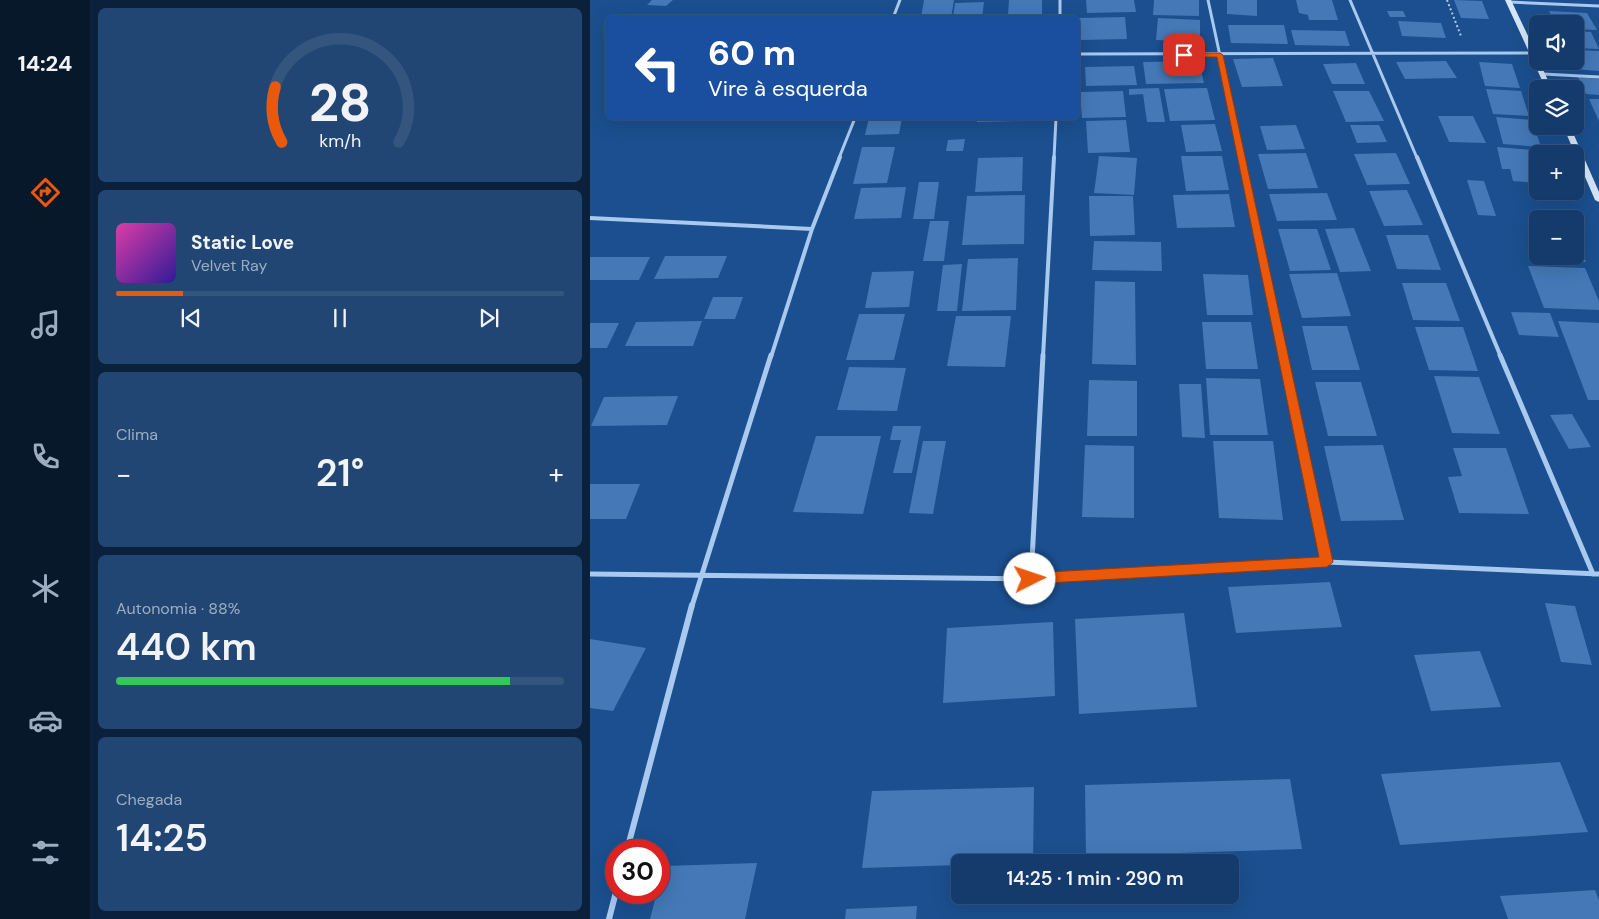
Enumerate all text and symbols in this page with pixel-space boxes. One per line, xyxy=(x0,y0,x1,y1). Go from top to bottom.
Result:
map controls xyxy=(1529,15,1584,265)
button: sound xyxy=(1529,15,1584,70)
text: 60 m xyxy=(708,30,796,76)
pin xyxy=(1163,34,1205,76)
icon: left xyxy=(625,35,690,100)
icon: arrive xyxy=(1170,41,1198,69)
text: 14:24 xyxy=(18,49,72,78)
text: 28 xyxy=(309,69,371,137)
text: Vire à esquerda xyxy=(708,74,868,103)
button: layers xyxy=(1529,80,1584,135)
text: km/h xyxy=(319,129,361,153)
button: + xyxy=(1529,145,1584,200)
icon: directions xyxy=(28,175,63,210)
button: − xyxy=(1529,210,1584,265)
text: Static Love xyxy=(191,230,294,255)
text: Velvet Ray xyxy=(191,255,267,276)
icon: previous xyxy=(177,304,205,332)
icon: pause xyxy=(326,304,354,332)
icon: next xyxy=(475,304,503,332)
icon: music xyxy=(28,307,63,342)
text: Clima xyxy=(116,424,158,445)
icon: phone xyxy=(28,439,63,474)
text: 21° xyxy=(316,448,364,498)
text: − xyxy=(116,456,131,493)
text: + xyxy=(549,456,564,493)
position arrow xyxy=(1003,552,1055,604)
icon: climate xyxy=(28,571,63,606)
text: Autonomia · 88% xyxy=(116,598,240,619)
text: 440 km xyxy=(116,622,257,672)
icon: car xyxy=(28,703,63,738)
text: Chegada xyxy=(116,789,182,810)
text: 14:25 xyxy=(116,813,208,863)
icon: filters xyxy=(28,835,63,870)
speed limit sign: 30 xyxy=(605,839,670,904)
text: 14:25 · 1 min · 290 m xyxy=(1006,866,1184,891)

